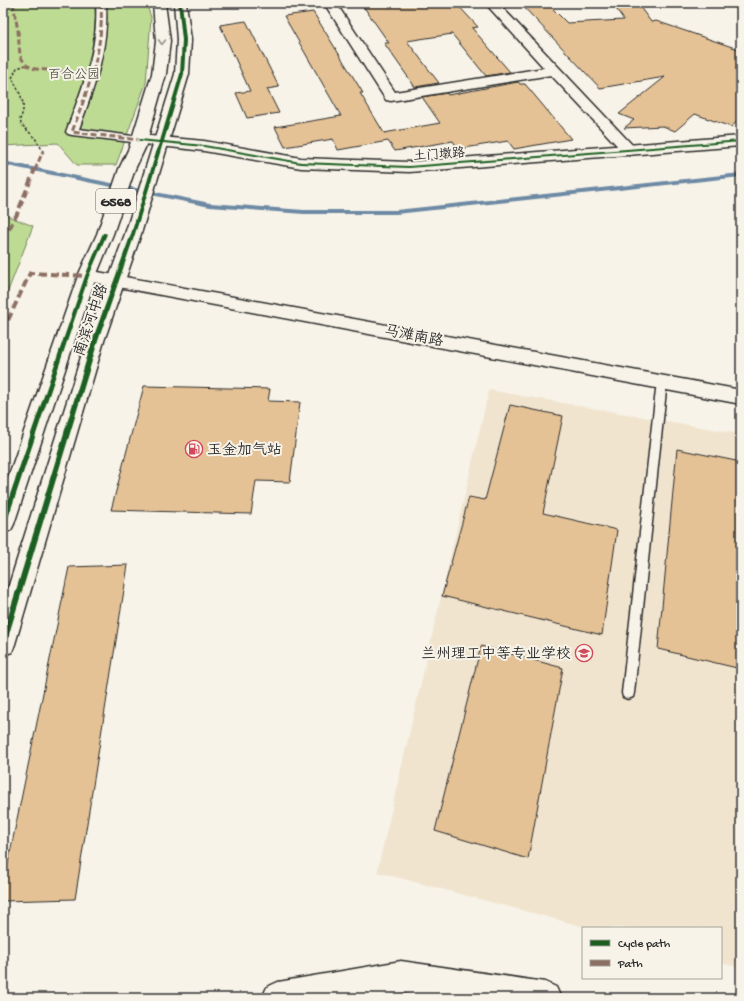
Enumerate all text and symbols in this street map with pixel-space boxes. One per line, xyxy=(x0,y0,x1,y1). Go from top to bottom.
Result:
one-way arrow xyxy=(158,39,166,45)
park label: 百合公园 xyxy=(48,67,100,83)
street label: 土门墩路 xyxy=(413,145,466,165)
road number: G568 xyxy=(96,189,136,213)
street label: 南滨河中路 xyxy=(70,282,113,359)
street label: 马滩南路 xyxy=(382,321,445,352)
fuel station icon: 玉金加气站 xyxy=(184,439,204,459)
place label: 玉金加气站 xyxy=(207,442,282,460)
school or university icon: 兰州理工中等专业学校 xyxy=(574,643,594,663)
place label: 兰州理工中等专业学校 xyxy=(421,645,571,664)
legend xyxy=(582,927,722,979)
text: Cycle path xyxy=(618,938,671,952)
text: Path xyxy=(617,958,643,972)

